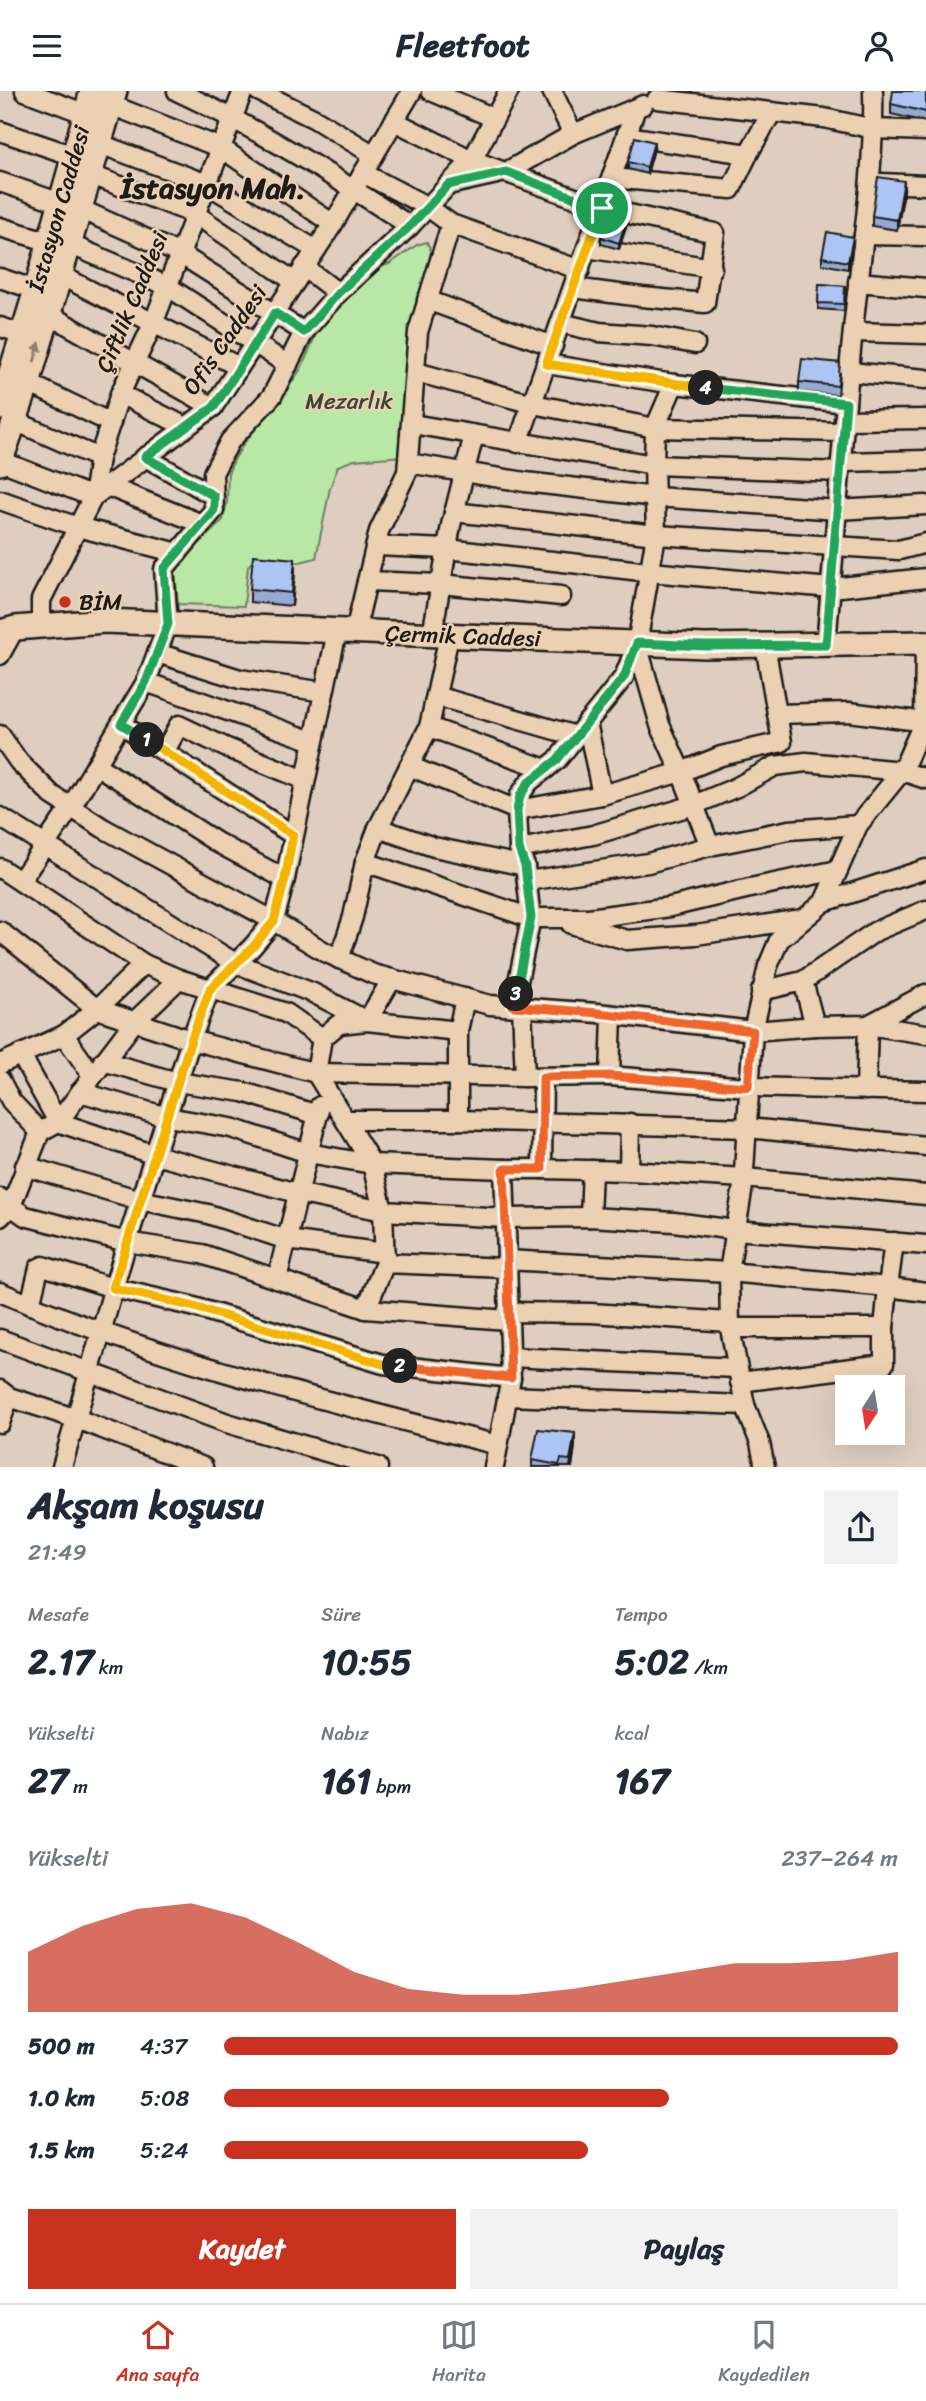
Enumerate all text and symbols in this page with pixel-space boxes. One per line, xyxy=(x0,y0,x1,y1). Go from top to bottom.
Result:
text: Fleetfoot xyxy=(396,17,530,74)
icon: menu xyxy=(28,27,66,65)
icon: person xyxy=(860,27,898,65)
street label: İstasyon Caddesi xyxy=(15,120,103,298)
district label: İstasyon Mah. xyxy=(118,161,306,215)
pin xyxy=(572,178,632,238)
icon: arrive xyxy=(583,189,621,227)
street label: Çiftlik Caddesi xyxy=(84,224,180,379)
street label: Ofis Caddesi xyxy=(172,276,279,404)
one-way arrow xyxy=(32,341,42,362)
pin: 4 xyxy=(688,371,724,405)
text: 4 xyxy=(700,371,711,404)
park label: Mezarlık xyxy=(305,381,394,422)
place label: BİM xyxy=(79,582,123,623)
marker: BİM xyxy=(57,594,73,610)
street label: Çermik Caddesi xyxy=(385,613,542,659)
pin: 1 xyxy=(130,723,164,757)
text: 1 xyxy=(142,723,151,756)
pin: 3 xyxy=(498,977,534,1011)
text: 3 xyxy=(510,977,521,1010)
pin: 2 xyxy=(382,1349,418,1383)
text: 2 xyxy=(394,1349,405,1382)
north arrow xyxy=(835,1375,905,1445)
map controls xyxy=(835,1375,905,1445)
text: Akşam koşusu xyxy=(28,1472,264,1539)
button: share xyxy=(824,1490,898,1564)
text: 21:49 xyxy=(28,1532,87,1573)
text: Mesafe xyxy=(28,1598,89,1631)
text: Süre xyxy=(321,1598,361,1631)
text: Tempo xyxy=(615,1598,668,1631)
text: 2.17 xyxy=(28,1631,94,1693)
text: 10:55 xyxy=(321,1631,412,1693)
text: 5:02 xyxy=(615,1631,689,1693)
text: km xyxy=(94,1651,123,1684)
text: /km xyxy=(689,1651,728,1684)
text: Yükselti xyxy=(28,1717,94,1750)
text: Nabız xyxy=(321,1717,369,1750)
text: kcal xyxy=(615,1717,649,1750)
text: 27 xyxy=(28,1750,68,1812)
text: 161 xyxy=(321,1750,371,1812)
text: 167 xyxy=(615,1750,670,1812)
text: m xyxy=(68,1770,88,1803)
text: bpm xyxy=(371,1770,411,1803)
text: Yükselti xyxy=(28,1838,108,1879)
text: 237–264 m xyxy=(782,1838,898,1879)
text: 500 m xyxy=(28,2026,95,2067)
text: 4:37 xyxy=(140,2026,187,2067)
text: 1.0 km xyxy=(28,2078,95,2119)
text: 5:08 xyxy=(140,2078,189,2119)
text: 1.5 km xyxy=(28,2130,95,2171)
text: 5:24 xyxy=(140,2130,189,2171)
button: Kaydet xyxy=(28,2209,456,2289)
button: Paylaş xyxy=(470,2209,898,2289)
tab: Ana sayfa xyxy=(116,2316,199,2391)
tab: Harita xyxy=(432,2316,486,2391)
tab: Kaydedilen xyxy=(718,2316,810,2391)

